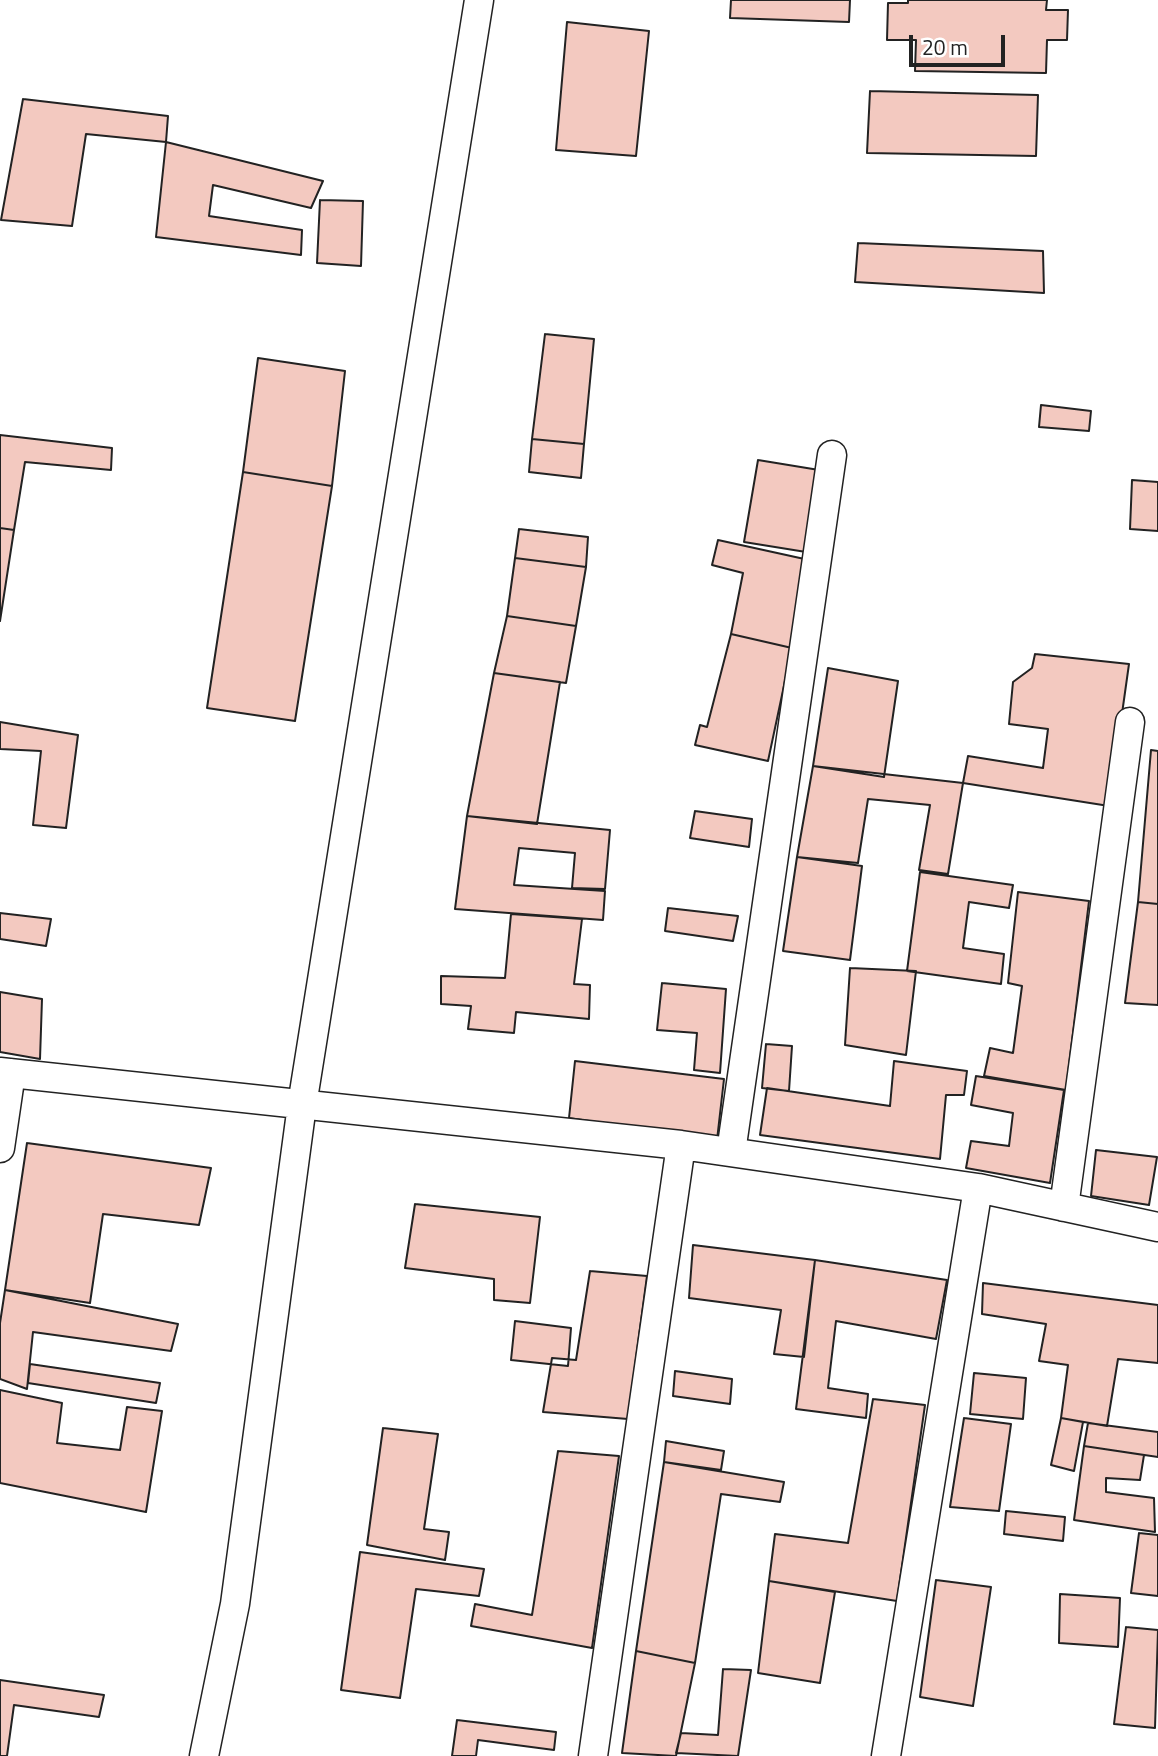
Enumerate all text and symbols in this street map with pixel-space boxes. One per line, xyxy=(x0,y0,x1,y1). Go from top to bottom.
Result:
scale bar xyxy=(913,21,1009,65)
text: 20 m xyxy=(922,31,968,63)

